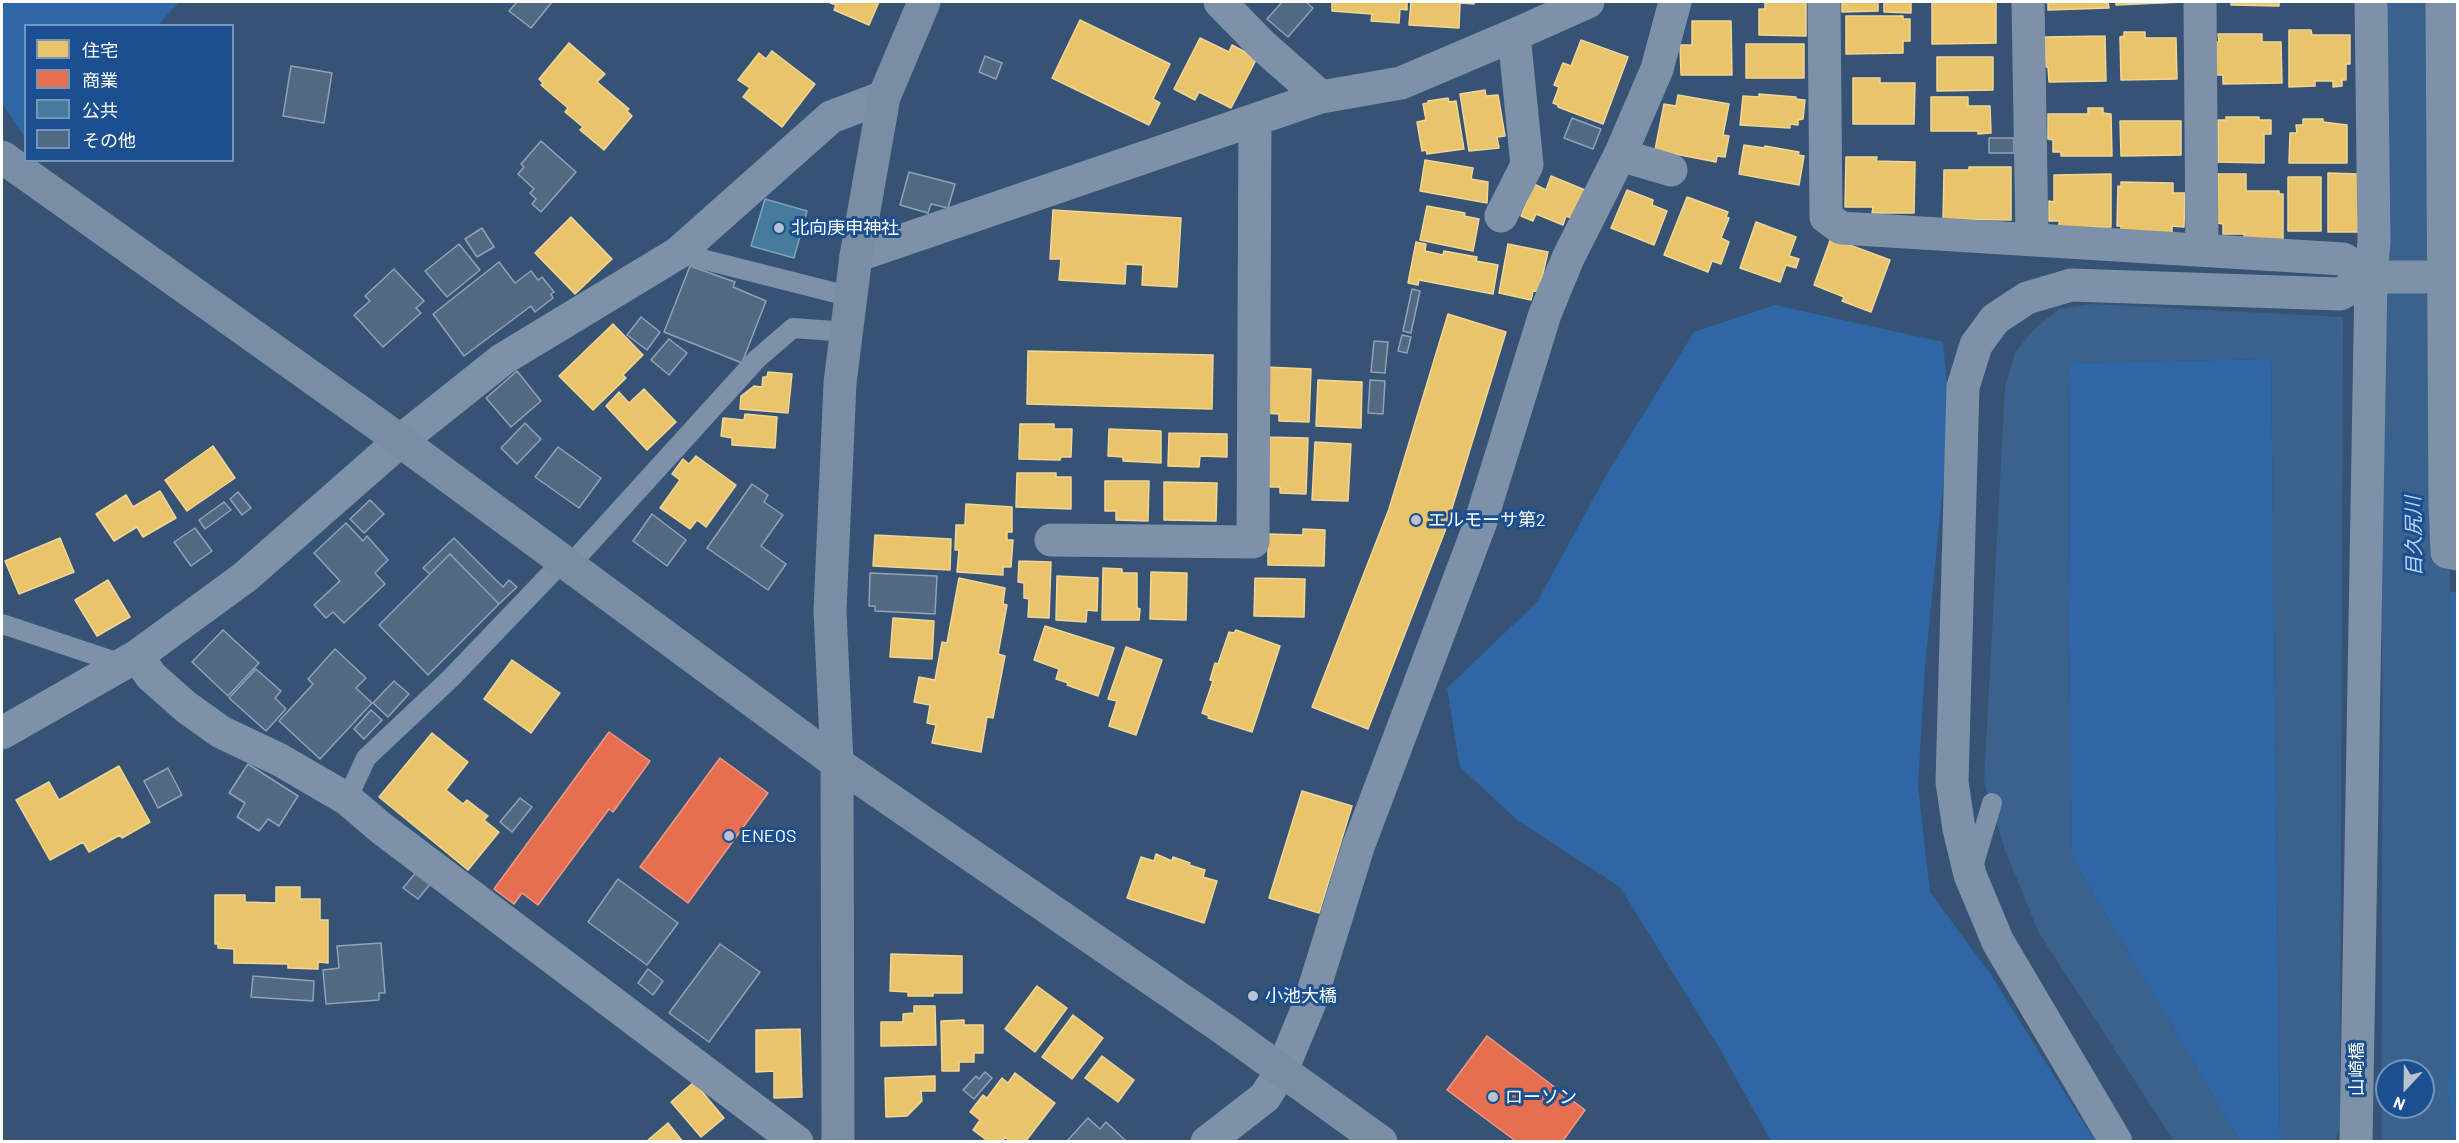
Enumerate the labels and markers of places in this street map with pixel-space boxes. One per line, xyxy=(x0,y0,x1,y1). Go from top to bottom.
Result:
place label: 北向庚申神社 xyxy=(791,217,899,239)
marker: 北向庚申神社 xyxy=(772,221,786,235)
place label: エルモーサ第2 xyxy=(1428,509,1546,531)
marker: エルモーサ第2 xyxy=(1409,513,1423,527)
place label: ENEOS xyxy=(741,825,796,847)
marker: ENEOS xyxy=(722,829,736,843)
place label: 小池大橋 xyxy=(1265,985,1337,1007)
marker: 小池大橋 xyxy=(1246,989,1260,1003)
place label: ローソン xyxy=(1505,1086,1577,1108)
marker: ローソン xyxy=(1486,1090,1500,1104)

